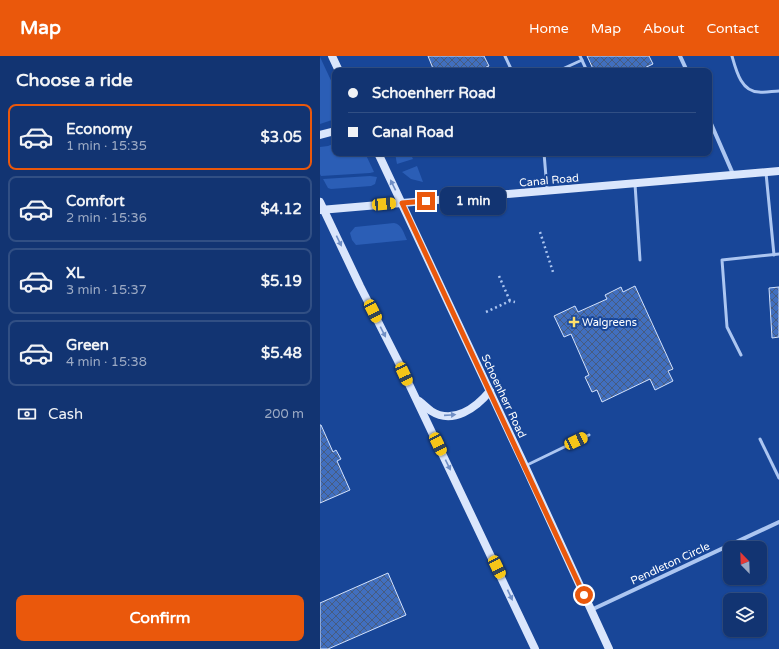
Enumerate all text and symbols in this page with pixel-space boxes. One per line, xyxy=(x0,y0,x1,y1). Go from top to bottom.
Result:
text: Map xyxy=(20,17,61,39)
text: Home xyxy=(529,20,569,37)
text: Map xyxy=(591,20,621,37)
text: About xyxy=(643,20,685,37)
text: Contact xyxy=(707,20,759,37)
text: Choose a ride xyxy=(16,69,133,91)
text: Schoenherr Road xyxy=(372,84,496,102)
icon: car xyxy=(18,119,54,155)
text: Economy xyxy=(66,120,132,138)
text: Canal Road xyxy=(372,123,454,141)
text: $3.05 xyxy=(261,128,302,146)
text: 1 min · 15:35 xyxy=(66,138,147,154)
street label: Canal Road xyxy=(519,171,580,190)
one-way arrow xyxy=(390,179,397,191)
callout: 1 min xyxy=(440,187,506,215)
icon: car xyxy=(18,191,54,227)
text: Comfort xyxy=(66,192,125,210)
route end xyxy=(417,192,435,210)
text: 1 min xyxy=(456,193,490,209)
car xyxy=(372,197,396,211)
text: $4.12 xyxy=(261,200,302,218)
text: 2 min · 15:36 xyxy=(66,210,147,226)
one-way arrow xyxy=(336,235,342,246)
icon: car xyxy=(18,263,54,299)
text: XL xyxy=(66,264,85,282)
text: $5.19 xyxy=(261,272,302,290)
text: 3 min · 15:37 xyxy=(66,282,147,298)
car xyxy=(362,298,384,324)
place label: Walgreens xyxy=(582,316,637,329)
marker: Walgreens xyxy=(569,317,579,327)
one-way arrow xyxy=(380,326,387,338)
icon: car xyxy=(18,335,54,371)
text: Green xyxy=(66,336,109,354)
text: $5.48 xyxy=(261,344,302,362)
street label: Schoenherr Road xyxy=(478,352,529,440)
text: 4 min · 15:38 xyxy=(66,354,147,370)
car xyxy=(393,361,415,387)
icon: cash xyxy=(16,403,38,425)
text: Cash xyxy=(48,405,83,423)
text: 200 m xyxy=(264,406,304,422)
one-way arrow xyxy=(444,412,457,419)
car xyxy=(563,430,589,452)
car xyxy=(427,431,449,457)
one-way arrow xyxy=(445,460,451,471)
street label: Pendleton Circle xyxy=(629,539,712,587)
north arrow xyxy=(723,541,767,585)
map controls xyxy=(723,541,767,637)
car xyxy=(486,554,508,580)
route start xyxy=(575,586,593,604)
one-way arrow xyxy=(507,590,513,601)
button: layers xyxy=(723,593,767,637)
button: Confirm xyxy=(16,595,304,641)

